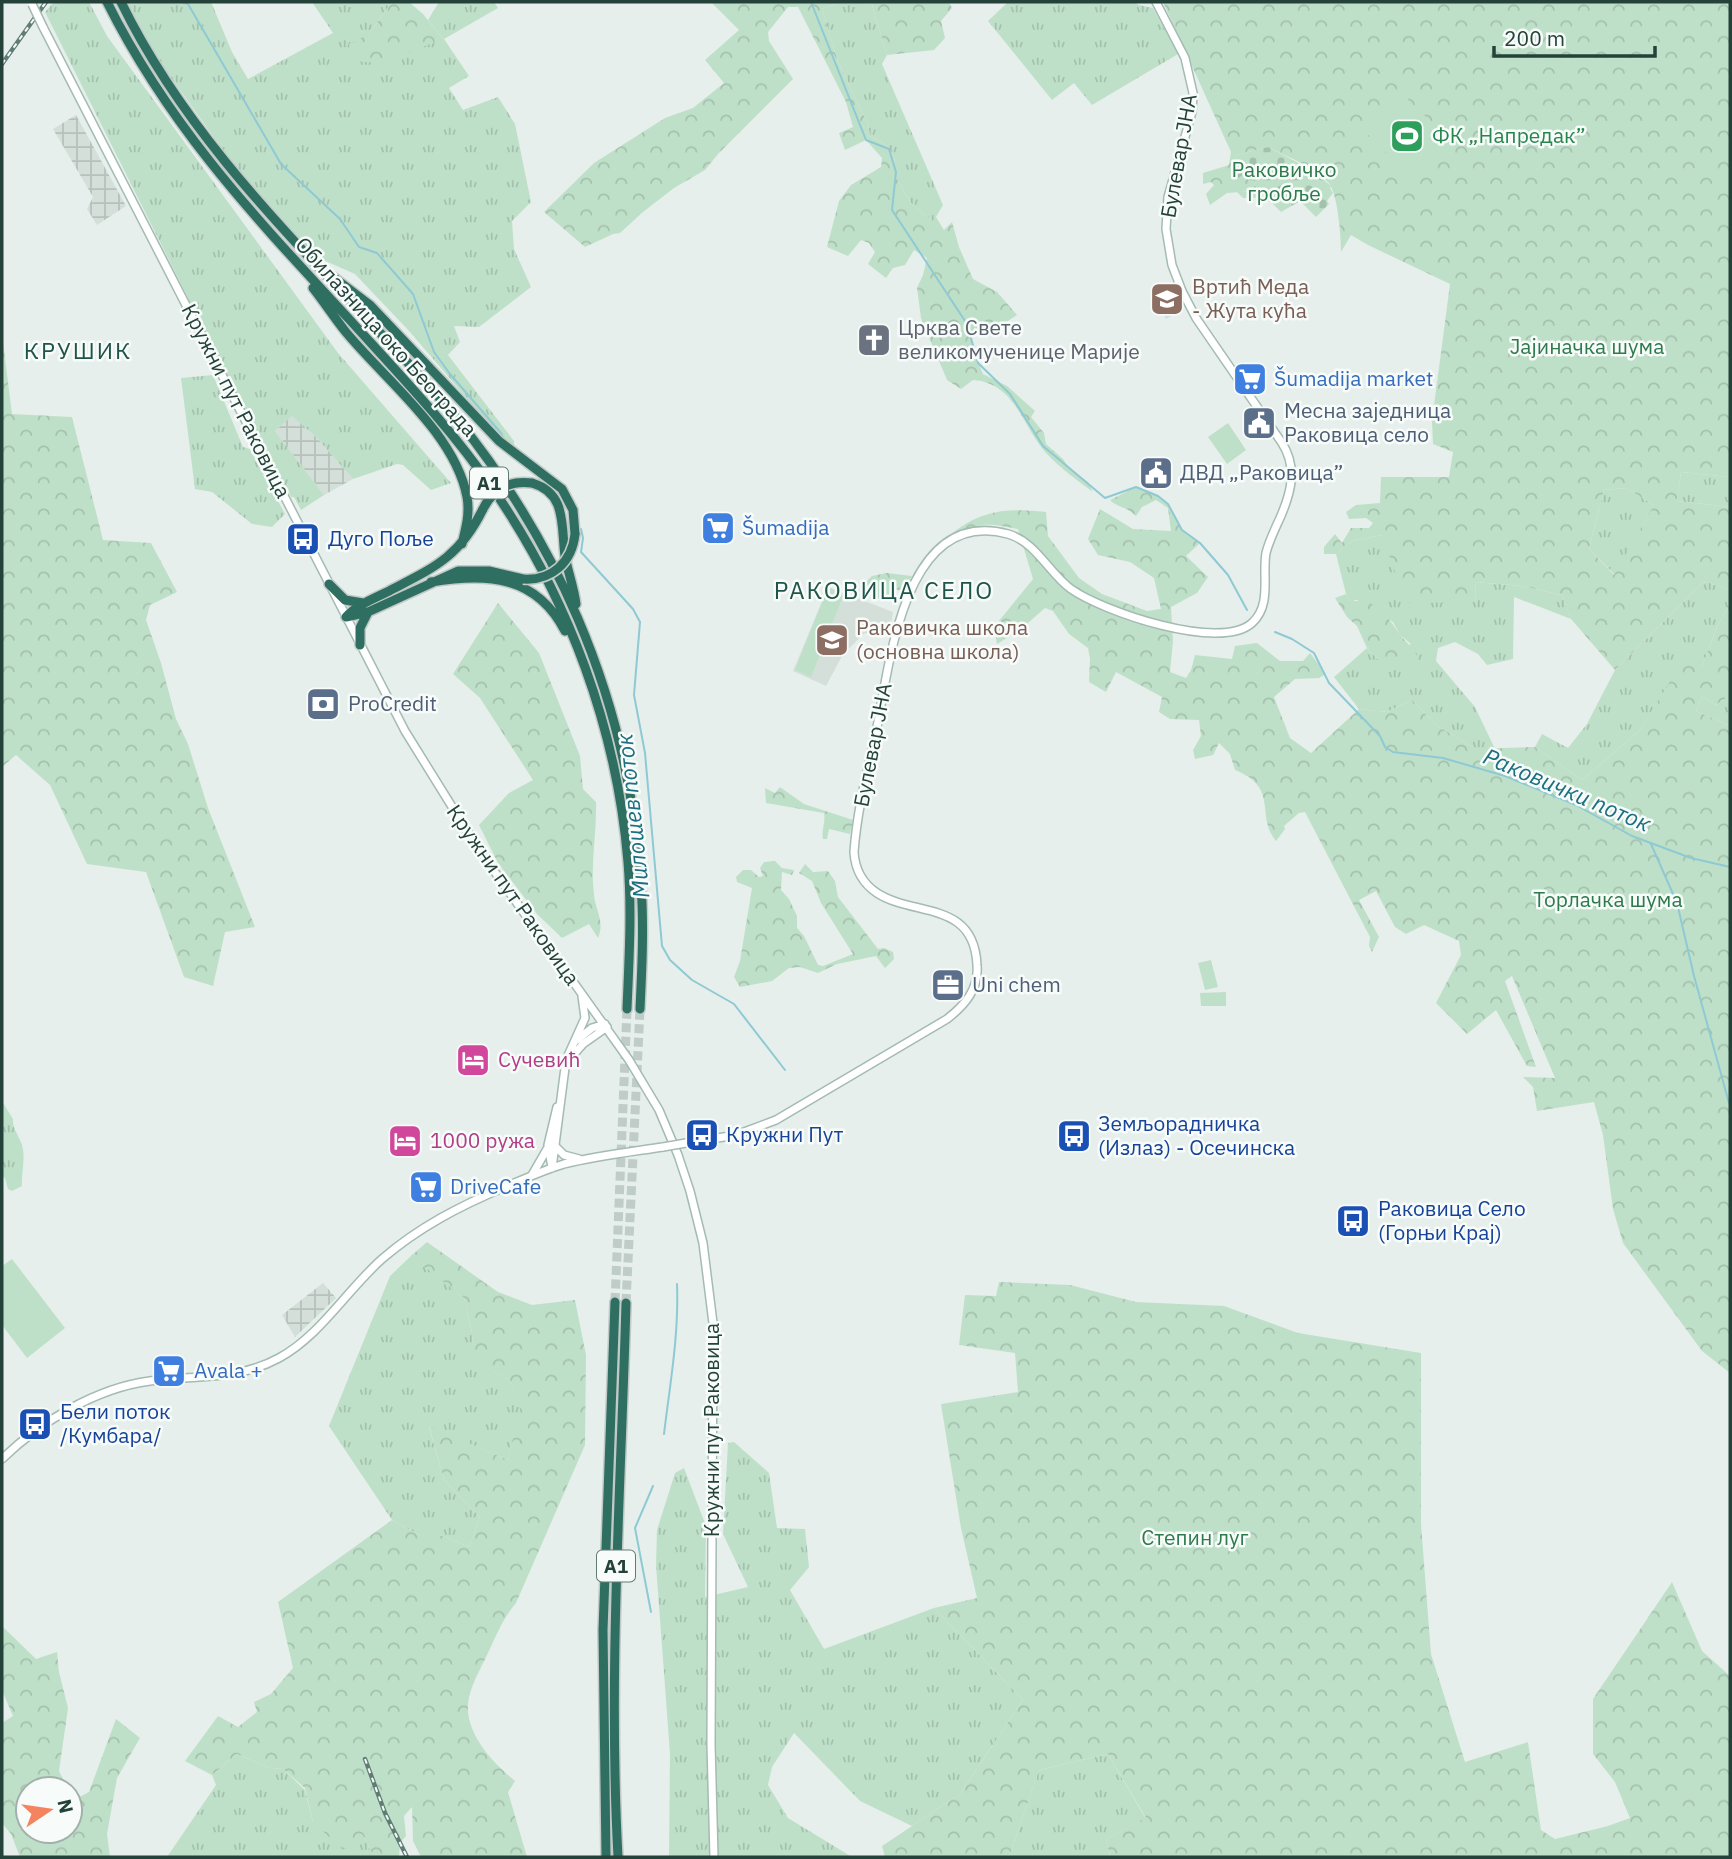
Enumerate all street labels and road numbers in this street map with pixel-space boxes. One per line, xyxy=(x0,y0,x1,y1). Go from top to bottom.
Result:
street label: Булевар ЈНА xyxy=(1153,92,1203,220)
street label: Обилазница око Београда xyxy=(290,231,484,442)
street label: Кружни пут Раковица xyxy=(176,299,298,502)
road number: A1 xyxy=(470,468,508,498)
street label: Булевар ЈНА xyxy=(846,680,898,809)
street label: Кружни пут Раковица xyxy=(441,799,587,990)
street label: Кружни пут Раковица xyxy=(697,1323,725,1537)
road number: A1 xyxy=(597,1550,635,1582)

